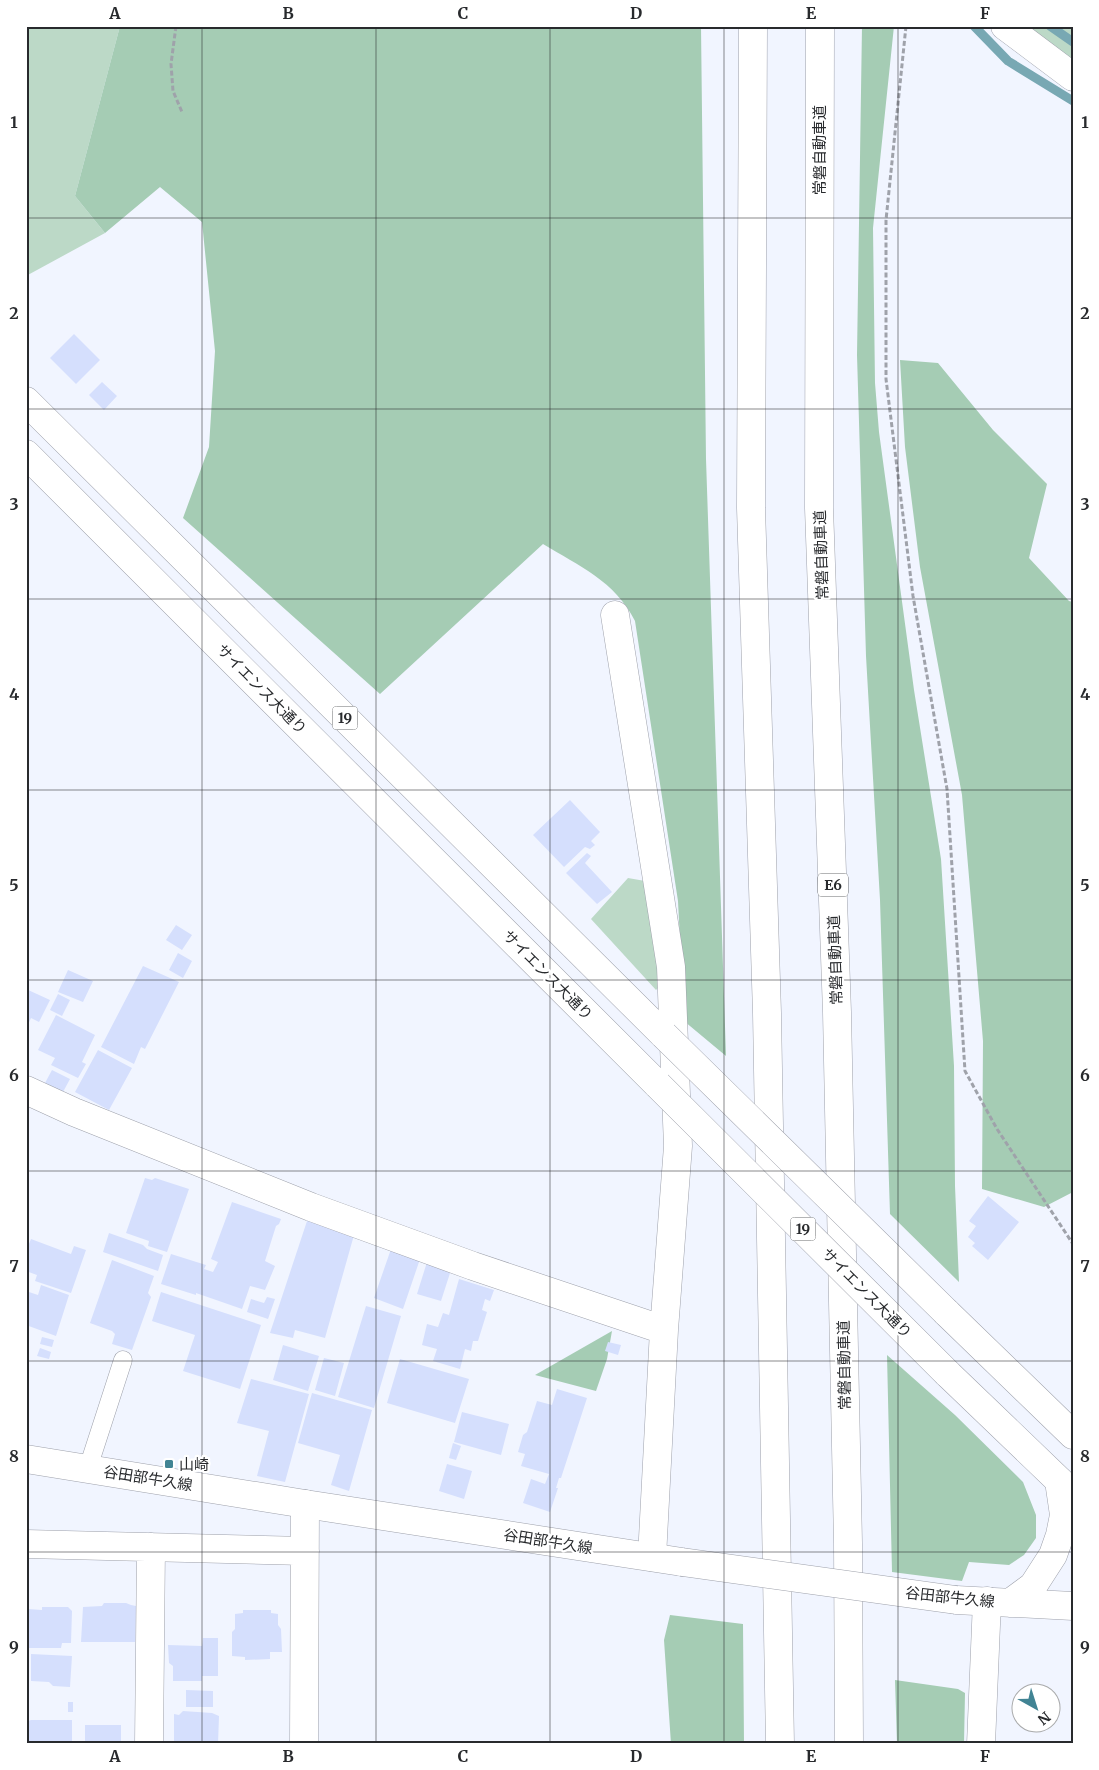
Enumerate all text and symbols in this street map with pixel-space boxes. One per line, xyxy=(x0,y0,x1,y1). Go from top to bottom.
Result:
text: A xyxy=(108,3,121,23)
text: B xyxy=(282,3,294,23)
text: C xyxy=(458,3,468,23)
text: D xyxy=(630,3,642,23)
text: E xyxy=(806,3,817,23)
text: F xyxy=(980,3,990,23)
street label: 常磐自動車道 xyxy=(810,105,829,195)
text: 1 xyxy=(10,112,18,132)
text: 1 xyxy=(1081,112,1089,132)
text: 2 xyxy=(9,303,19,323)
text: 2 xyxy=(1080,303,1090,323)
text: 3 xyxy=(9,494,19,514)
text: 3 xyxy=(1080,494,1090,514)
street label: 常磐自動車道 xyxy=(810,510,832,600)
street label: サイエンス大通り xyxy=(213,640,311,738)
text: 4 xyxy=(9,684,19,704)
text: 4 xyxy=(1080,684,1090,704)
road number: 19 xyxy=(332,706,358,730)
road number: E6 xyxy=(818,874,848,896)
text: 5 xyxy=(9,875,19,895)
text: 5 xyxy=(1080,875,1090,895)
street label: 常磐自動車道 xyxy=(824,915,846,1005)
street label: サイエンス大通り xyxy=(499,926,597,1024)
text: 6 xyxy=(9,1065,19,1085)
text: 6 xyxy=(1080,1065,1090,1085)
road number: 19 xyxy=(790,1218,816,1240)
street label: サイエンス大通り xyxy=(818,1244,916,1342)
text: 7 xyxy=(9,1256,19,1276)
text: 7 xyxy=(1080,1256,1090,1276)
street label: 常磐自動車道 xyxy=(834,1320,854,1410)
text: 8 xyxy=(9,1446,19,1466)
text: 8 xyxy=(1080,1446,1090,1466)
place label: 山崎 xyxy=(179,1455,209,1474)
marker: 山崎 xyxy=(163,1458,175,1470)
street label: 谷田部牛久線 xyxy=(102,1462,194,1494)
street label: 谷田部牛久線 xyxy=(502,1525,594,1557)
street label: 谷田部牛久線 xyxy=(904,1583,996,1611)
text: 9 xyxy=(9,1637,19,1657)
text: 9 xyxy=(1080,1637,1090,1657)
north arrow xyxy=(1012,1682,1062,1732)
text: N xyxy=(1034,1708,1054,1729)
text: A xyxy=(108,1746,121,1766)
text: B xyxy=(282,1746,294,1766)
text: C xyxy=(458,1746,468,1766)
text: D xyxy=(630,1746,642,1766)
text: E xyxy=(806,1746,817,1766)
text: F xyxy=(980,1746,990,1766)

